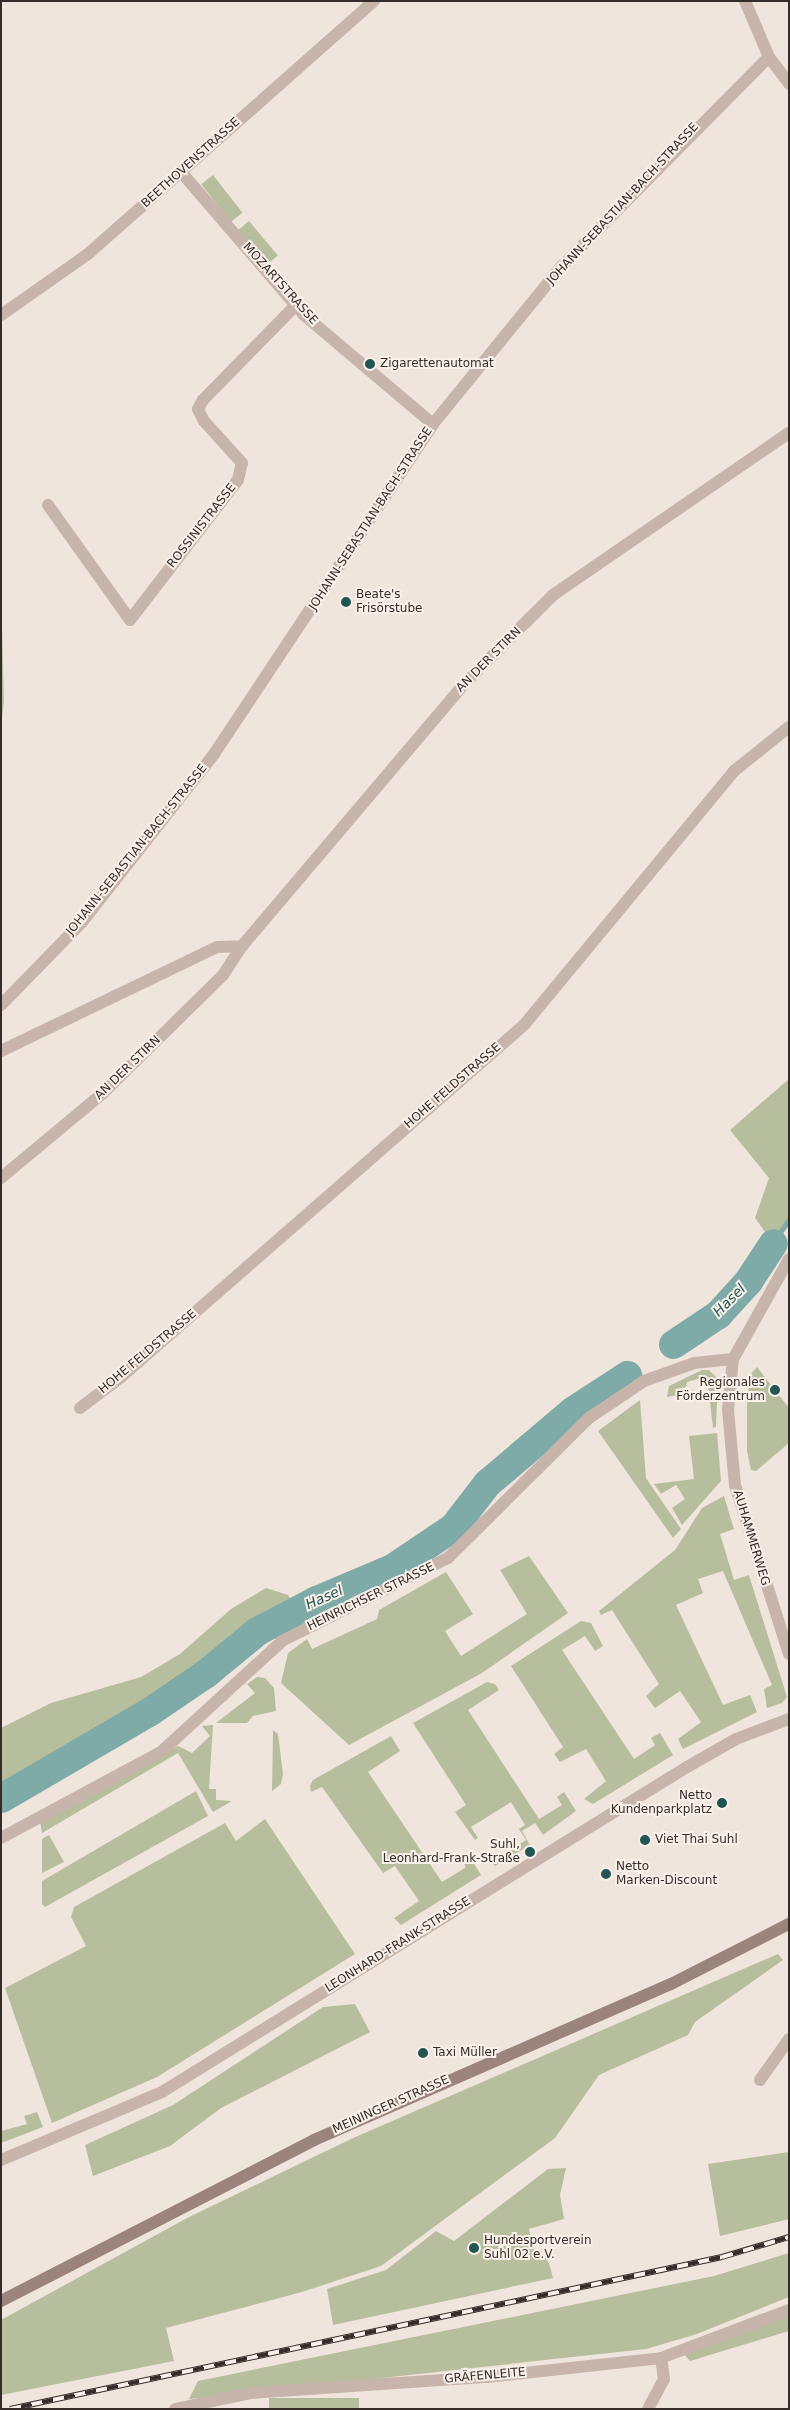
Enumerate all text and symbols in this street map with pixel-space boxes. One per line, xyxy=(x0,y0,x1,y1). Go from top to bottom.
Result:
street label: BEETHOVENSTRASSE xyxy=(139,115,243,211)
street label: JOHANN-SEBASTIAN-BACH-STRASSE xyxy=(544,120,702,288)
street label: MOZARTSTRASSE xyxy=(240,240,320,328)
place label: Zigarettenautomat xyxy=(380,357,494,371)
marker: Zigarettenautomat xyxy=(364,358,376,370)
street label: JOHANN-SEBASTIAN-BACH-STRASSE xyxy=(306,425,436,613)
street label: ROSSINISTRASSE xyxy=(165,481,239,571)
place label: Beate's Frisörstube xyxy=(356,588,422,616)
marker: Beate's Frisörstube xyxy=(340,596,352,608)
street label: AN DER STIRN xyxy=(454,625,524,695)
street label: JOHANN-SEBASTIAN-BACH-STRASSE xyxy=(64,762,210,938)
street label: AN DER STIRN xyxy=(92,1033,164,1103)
street label: HOHE FELDSTRASSE xyxy=(402,1040,504,1132)
water label: Hasel xyxy=(709,1280,749,1320)
street label: HOHE FELDSTRASSE xyxy=(96,1307,200,1397)
place label: Regionales Förderzentrum xyxy=(676,1376,765,1404)
marker: Regionales Förderzentrum xyxy=(769,1384,781,1396)
street label: AUHAMMERWEG xyxy=(730,1489,772,1587)
street label: HEINRICHSER STRASSE xyxy=(305,1560,437,1634)
water label: Hasel xyxy=(303,1581,345,1613)
place label: Netto Kundenparkplatz xyxy=(611,1789,712,1817)
marker: Netto Kundenparkplatz xyxy=(716,1797,728,1809)
place label: Viet Thai Suhl xyxy=(655,1833,738,1847)
marker: Viet Thai Suhl xyxy=(639,1834,651,1846)
place label: Suhl, Leonhard-Frank-Straße xyxy=(383,1838,520,1866)
marker: Suhl, Leonhard-Frank-Straße xyxy=(524,1846,536,1858)
place label: Netto Marken-Discount xyxy=(616,1860,717,1888)
marker: Netto Marken-Discount xyxy=(600,1868,612,1880)
street label: LEONHARD-FRANK-STRASSE xyxy=(323,1894,473,1996)
place label: Taxi Müller xyxy=(433,2046,497,2060)
marker: Taxi Müller xyxy=(417,2047,429,2059)
street label: MEININGER STRASSE xyxy=(331,2073,451,2137)
place label: Hundesportverein Suhl 02 e.V. xyxy=(484,2234,592,2262)
marker: Hundesportverein Suhl 02 e.V. xyxy=(468,2242,480,2254)
street label: GRÄFENLEITE xyxy=(444,2365,526,2387)

